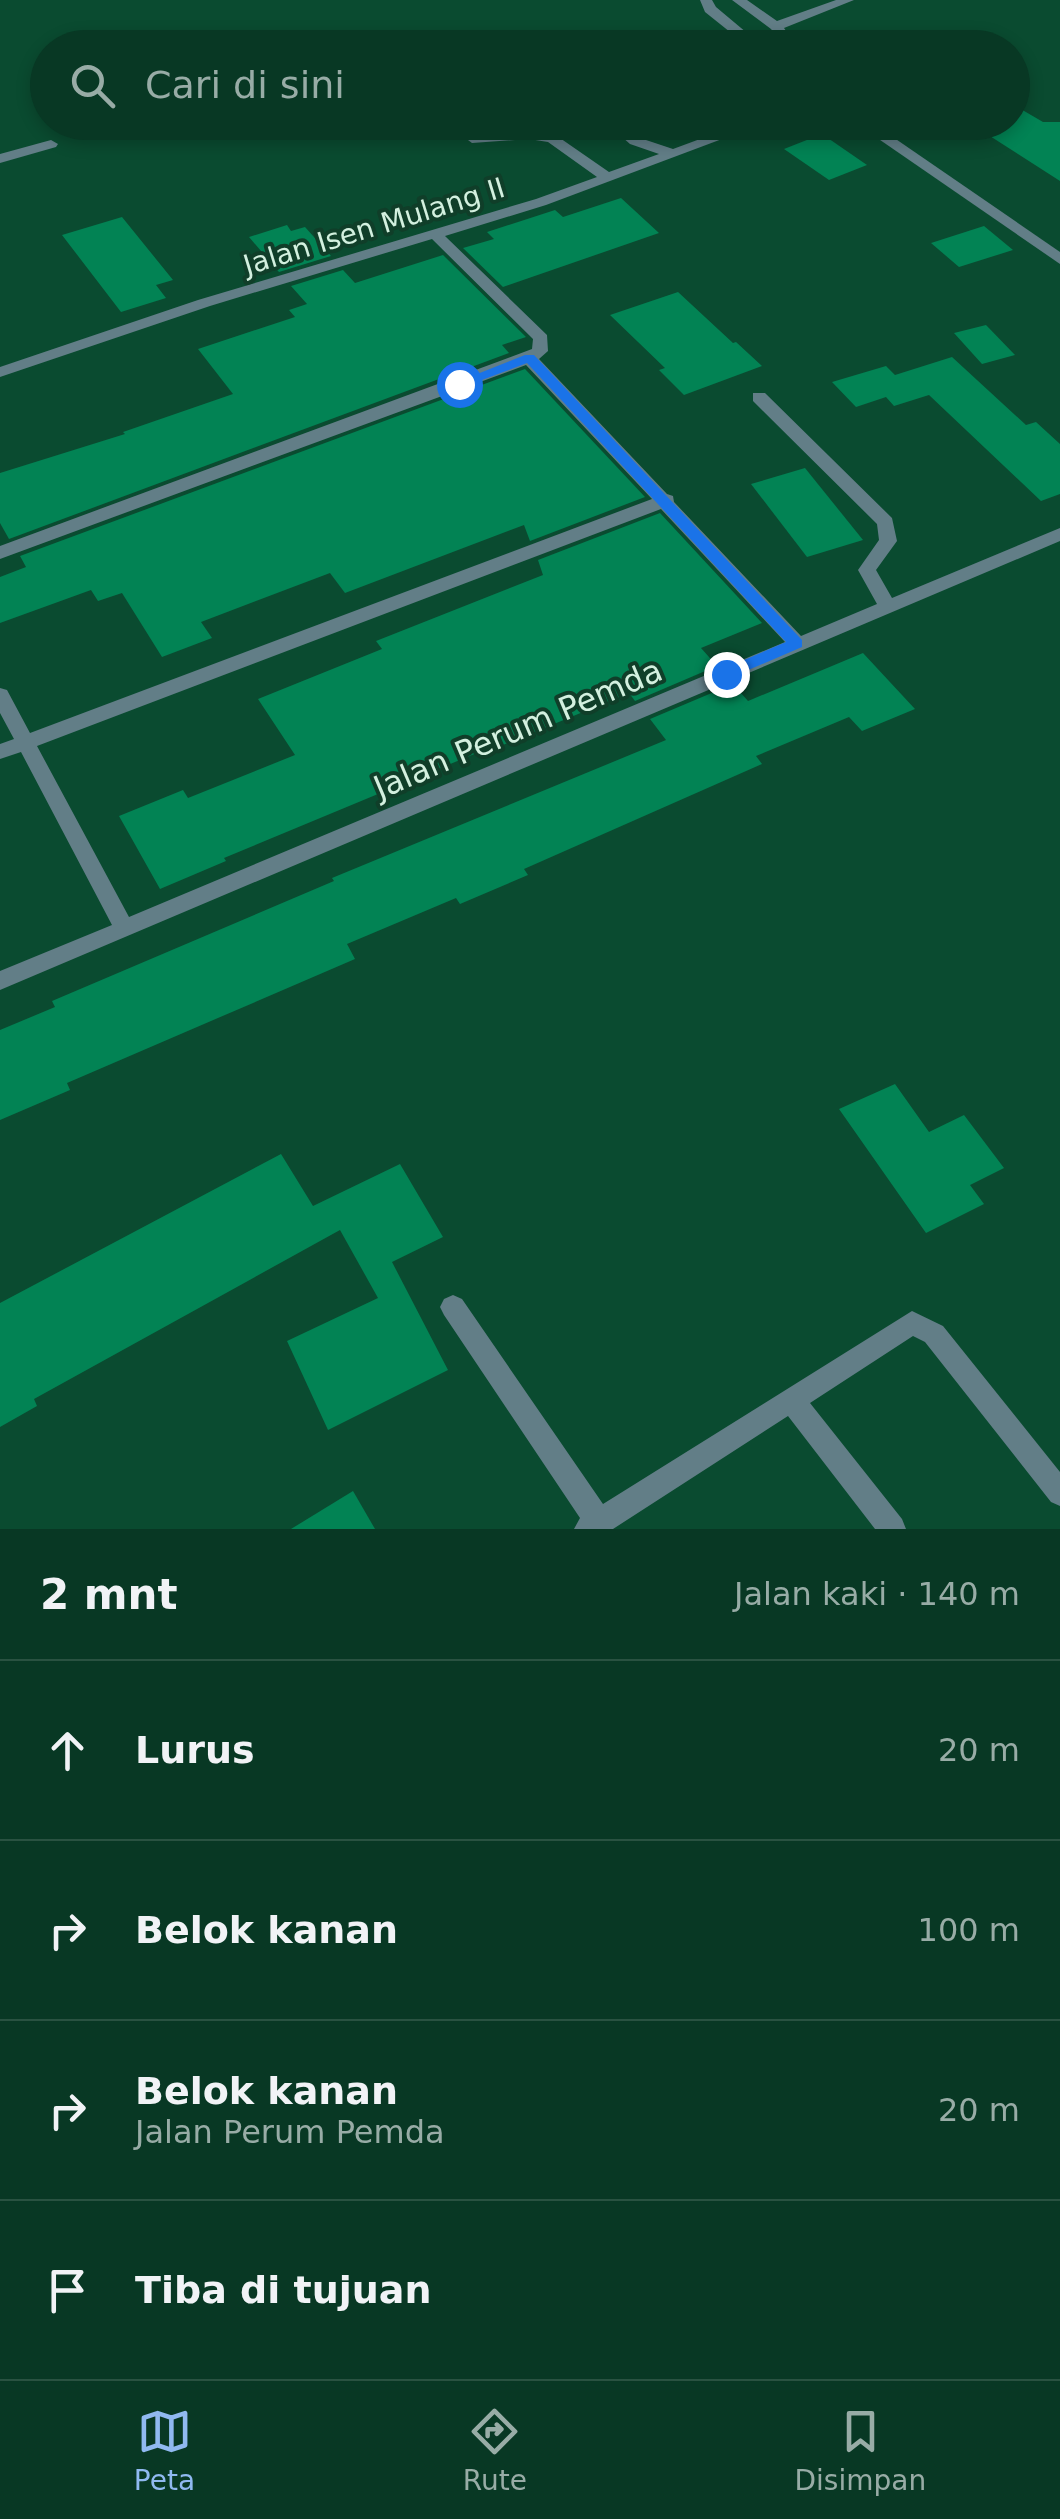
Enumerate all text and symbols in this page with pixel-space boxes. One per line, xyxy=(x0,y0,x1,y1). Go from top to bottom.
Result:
search box xyxy=(30,30,1030,140)
icon: search xyxy=(65,58,120,113)
text: Cari di sini xyxy=(145,63,345,107)
street label: Jalan Isen Mulang II xyxy=(238,171,509,283)
route start xyxy=(437,362,483,408)
street label: Jalan Perum Pemda xyxy=(366,651,668,808)
route end xyxy=(704,652,750,698)
text: 2 mnt xyxy=(40,1570,178,1619)
text: Jalan kaki · 140 m xyxy=(734,1575,1020,1613)
icon: ahead xyxy=(40,1723,95,1778)
text: Lurus xyxy=(135,1728,255,1772)
text: 20 m xyxy=(938,1731,1020,1769)
icon: right xyxy=(40,1903,95,1958)
text: Belok kanan xyxy=(135,1908,398,1952)
text: 100 m xyxy=(918,1911,1020,1949)
text: Belok kanan xyxy=(135,2069,398,2113)
icon: right xyxy=(40,2083,95,2138)
text: 20 m xyxy=(938,2091,1020,2129)
text: Jalan Perum Pemda xyxy=(135,2113,445,2151)
icon: arrive xyxy=(40,2263,95,2318)
text: Tiba di tujuan xyxy=(135,2268,431,2312)
tab: Peta xyxy=(134,2404,195,2497)
tab: Rute xyxy=(463,2404,527,2497)
tab: Disimpan xyxy=(795,2404,926,2497)

